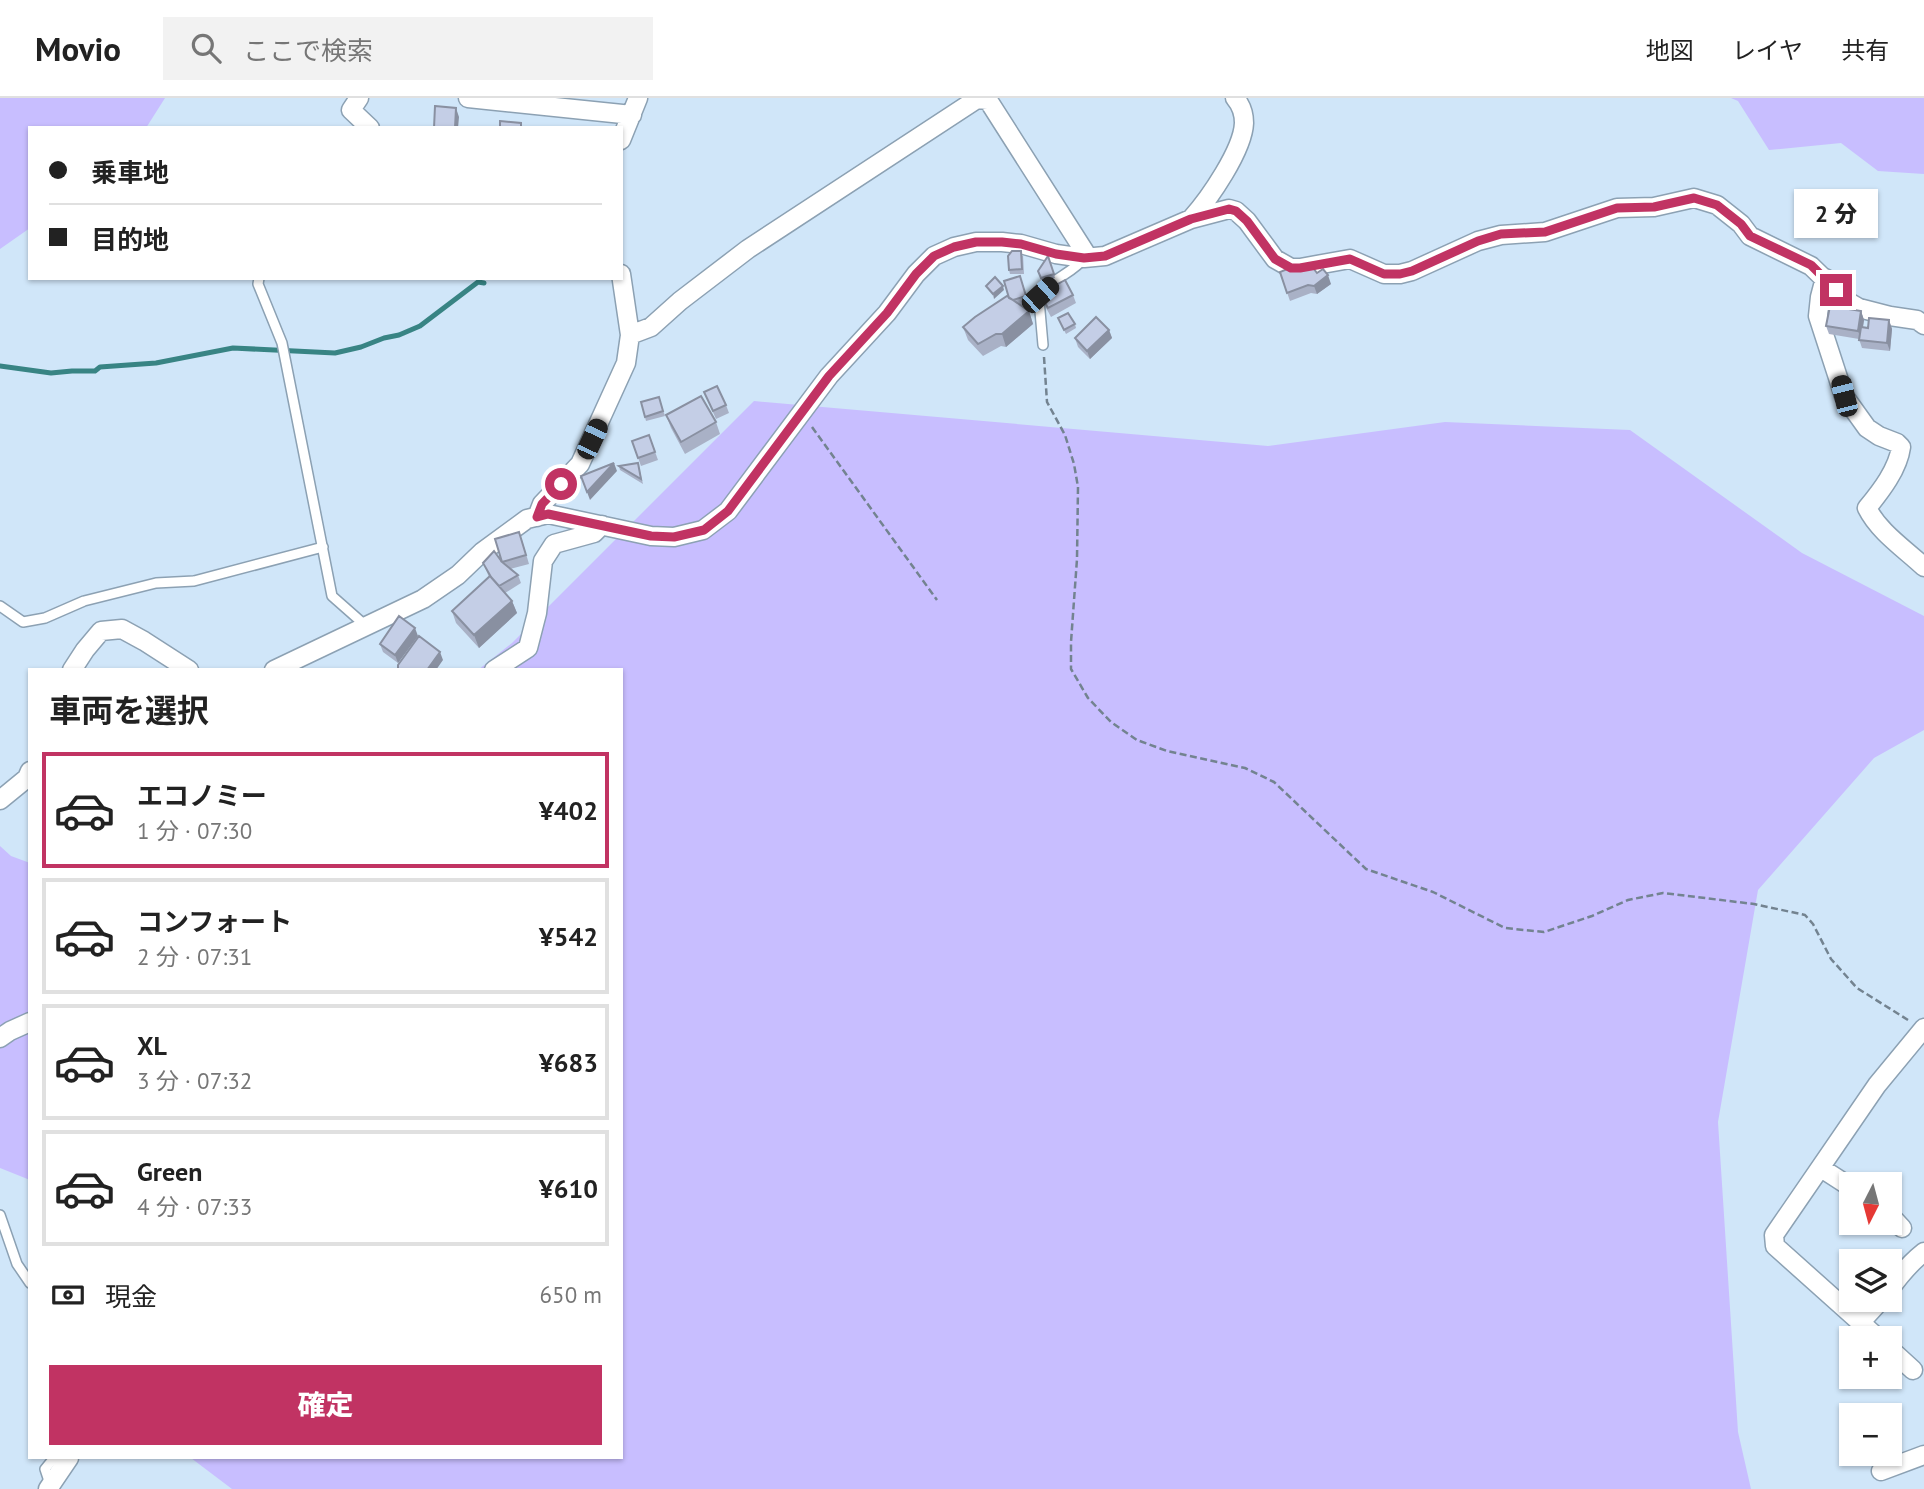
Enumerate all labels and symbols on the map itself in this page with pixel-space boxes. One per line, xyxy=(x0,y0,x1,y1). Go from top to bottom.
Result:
callout: 2 分 xyxy=(1794,188,1878,238)
car xyxy=(1018,273,1063,317)
route end xyxy=(1820,274,1852,306)
car xyxy=(1829,373,1860,419)
car xyxy=(574,416,611,462)
route start xyxy=(545,468,577,500)
north arrow xyxy=(1839,1172,1902,1236)

